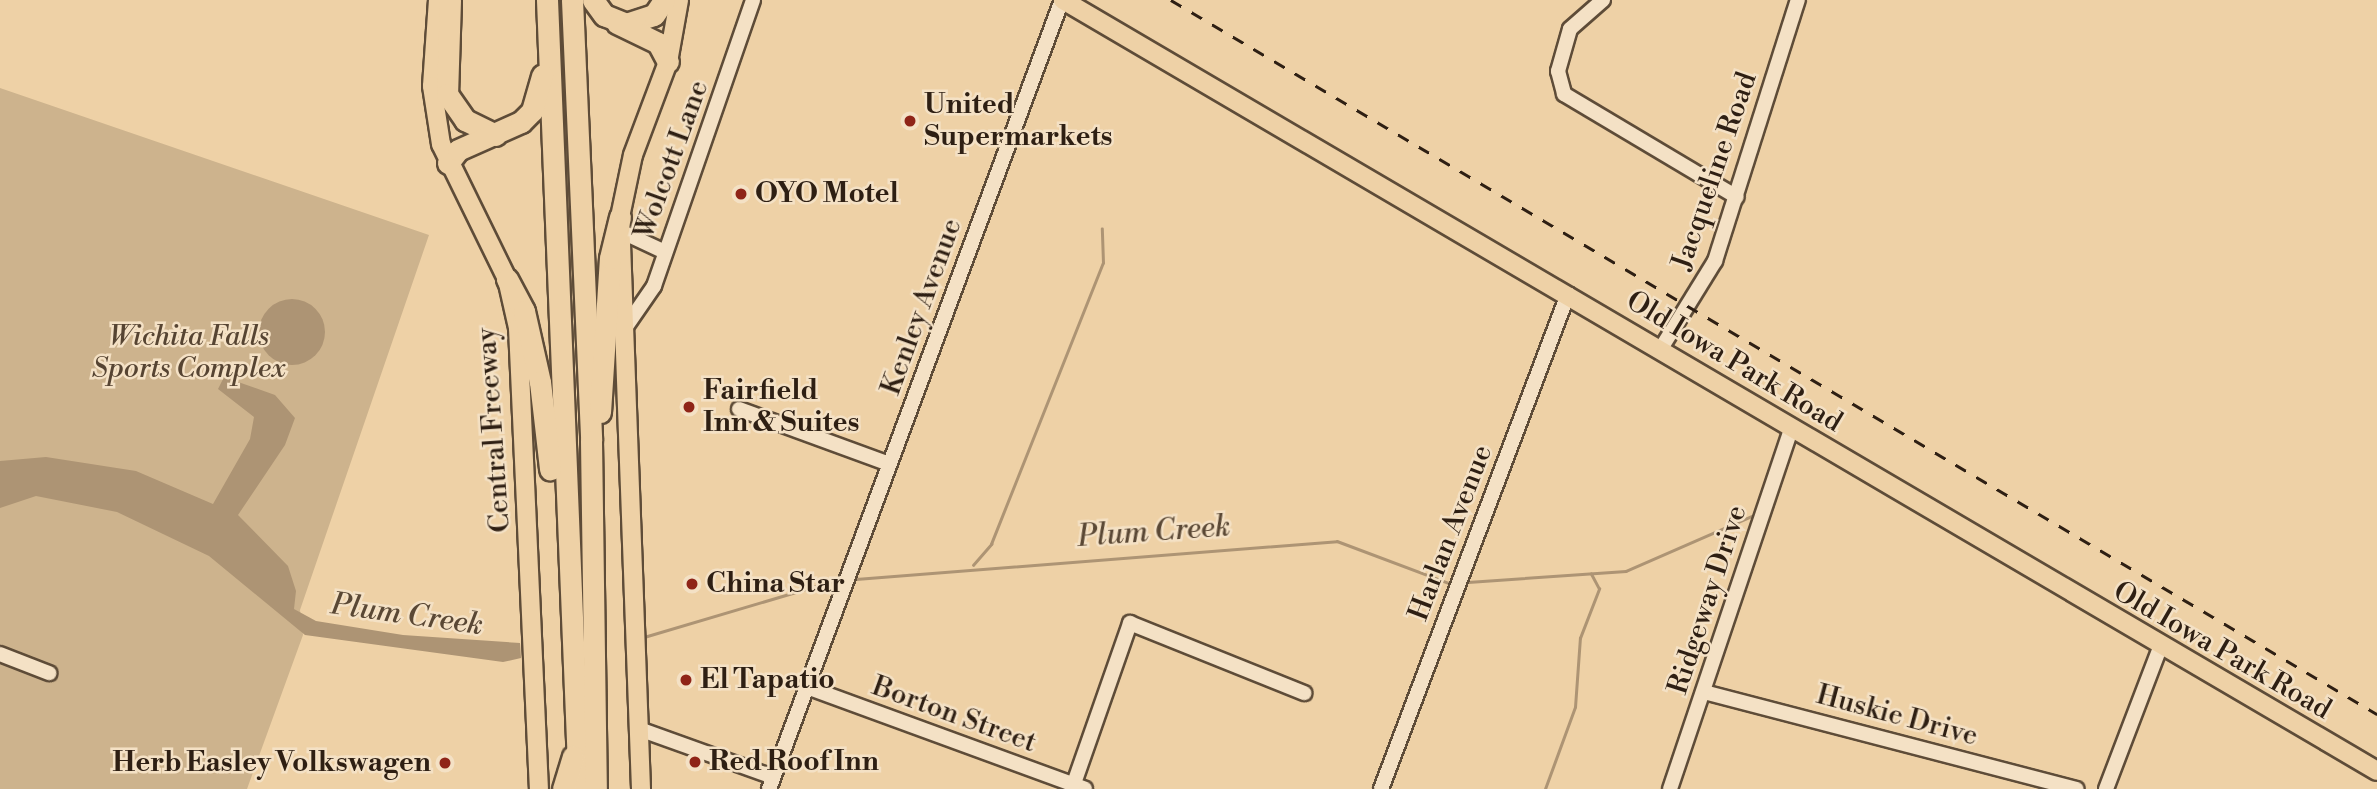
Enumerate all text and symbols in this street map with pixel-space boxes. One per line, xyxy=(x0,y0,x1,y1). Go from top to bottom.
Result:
street label: Jacqueline Road xyxy=(1665,68,1765,274)
street label: Wolcott Lane xyxy=(628,76,716,244)
place label: United Supermarkets xyxy=(924,88,1113,154)
marker: United Supermarkets xyxy=(902,113,918,129)
place label: OYO Motel xyxy=(755,177,899,211)
marker: OYO Motel xyxy=(733,186,749,202)
street label: Kenley Avenue xyxy=(875,214,969,400)
street label: Old Iowa Park Road xyxy=(1620,284,1848,440)
park label: Wichita Falls Sports Complex xyxy=(92,320,286,386)
street label: Central Freeway xyxy=(470,326,518,534)
place label: Fairfield Inn & Suites xyxy=(703,374,860,440)
marker: Fairfield Inn & Suites xyxy=(681,399,697,415)
street label: Harlan Avenue xyxy=(1402,440,1500,626)
street label: Ridgeway Drive xyxy=(1662,501,1754,699)
water label: Plum Creek xyxy=(1076,509,1232,555)
place label: China Star xyxy=(706,567,845,601)
street label: Old Iowa Park Road xyxy=(2107,575,2337,727)
marker: China Star xyxy=(684,576,700,592)
water label: Plum Creek xyxy=(329,587,485,643)
place label: El Tapatio xyxy=(700,663,835,697)
street label: Borton Street xyxy=(867,670,1041,760)
marker: El Tapatio xyxy=(678,672,694,688)
street label: Huskie Drive xyxy=(1813,678,1981,754)
place label: Red Roof Inn xyxy=(709,745,879,779)
place label: Herb Easley Volkswagen xyxy=(112,746,431,780)
marker: Red Roof Inn xyxy=(687,754,703,770)
marker: Herb Easley Volkswagen xyxy=(437,755,453,771)

